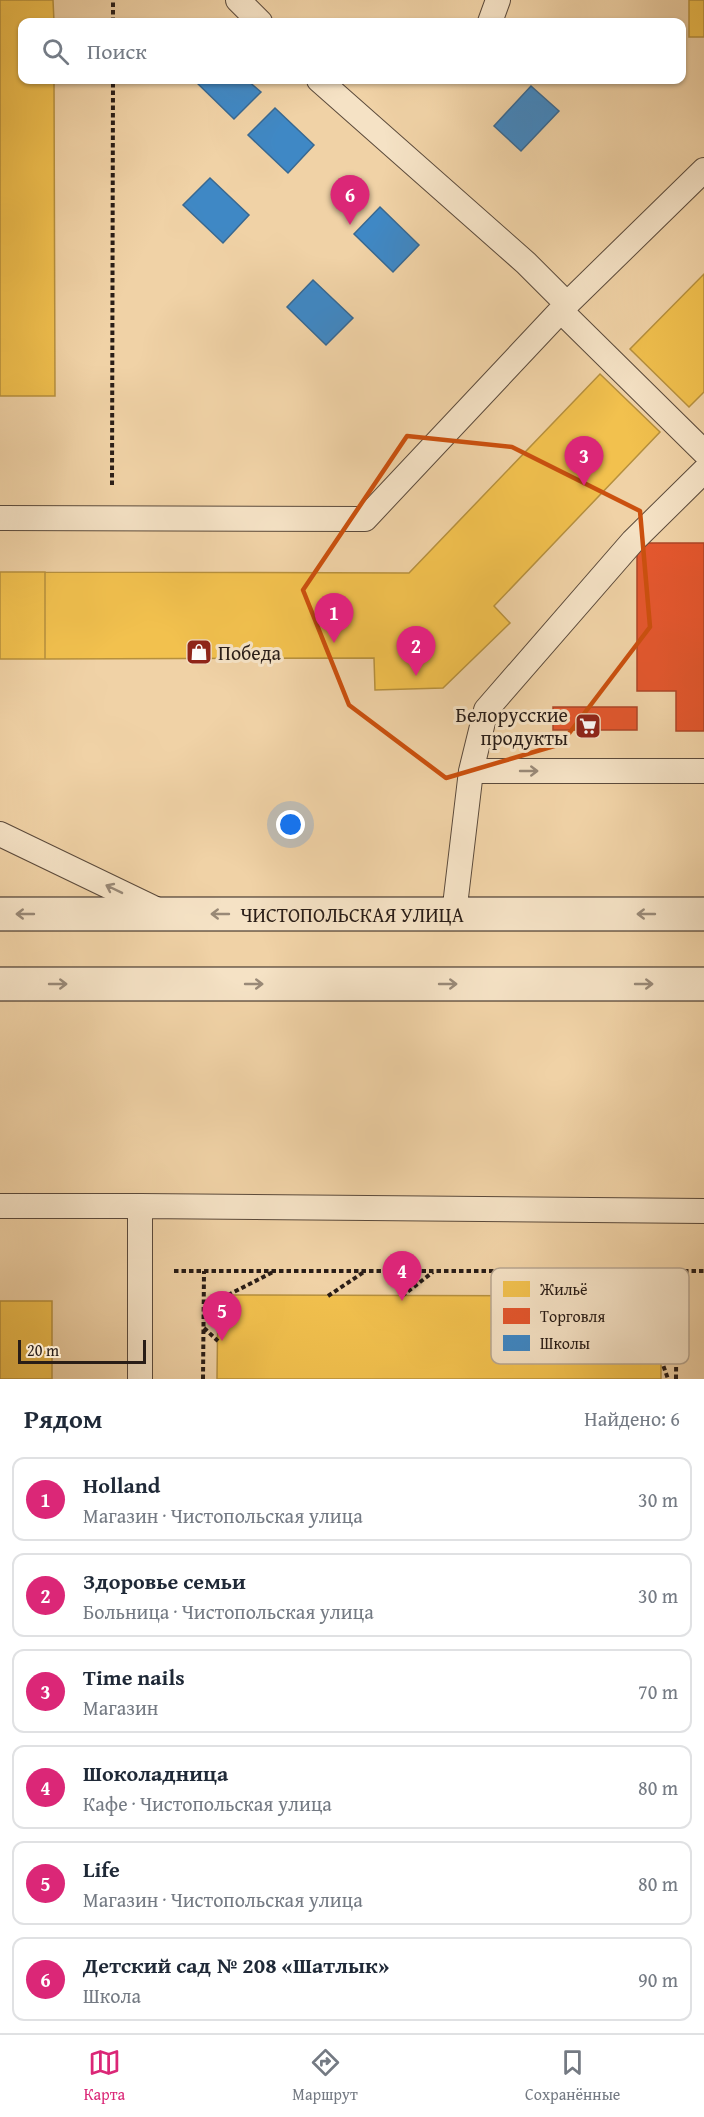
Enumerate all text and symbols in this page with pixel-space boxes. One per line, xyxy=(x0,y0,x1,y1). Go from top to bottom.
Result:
search box xyxy=(18,18,686,84)
icon: search xyxy=(39,35,72,68)
text: Поиск xyxy=(87,35,147,67)
pin: 6 xyxy=(330,176,370,225)
pin: 3 xyxy=(564,436,604,486)
pin: 1 xyxy=(314,594,354,643)
pin: 2 xyxy=(396,626,436,676)
shop icon: Победа xyxy=(184,637,214,667)
place label: Победа xyxy=(218,638,282,667)
place label: Белорусские продукты xyxy=(456,700,568,752)
supermarket icon: Белорусские продукты xyxy=(573,711,603,741)
one-way arrow xyxy=(519,765,539,777)
your location xyxy=(276,810,305,839)
one-way arrow xyxy=(105,882,123,894)
street label: ЧИСТОПОЛЬСКАЯ УЛИЦА xyxy=(240,900,464,929)
one-way arrow xyxy=(15,908,35,920)
one-way arrow xyxy=(210,908,230,920)
one-way arrow xyxy=(636,908,656,920)
one-way arrow xyxy=(48,978,68,990)
one-way arrow xyxy=(243,978,263,990)
one-way arrow xyxy=(438,978,458,990)
one-way arrow xyxy=(633,978,653,990)
pin: 4 xyxy=(382,1252,422,1301)
legend xyxy=(491,1268,689,1364)
text: Жильё xyxy=(539,1277,588,1301)
pin: 5 xyxy=(202,1292,242,1341)
text: Торговля xyxy=(540,1304,605,1328)
text: Школы xyxy=(540,1331,590,1355)
scale bar xyxy=(18,1337,146,1364)
text: 20 m xyxy=(27,1338,59,1362)
text: Рядом xyxy=(24,1399,102,1438)
text: Найдено: 6 xyxy=(584,1404,680,1433)
text: Holland xyxy=(83,1469,161,1501)
text: 1 xyxy=(40,1485,51,1514)
text: 30 m xyxy=(638,1485,678,1514)
text: Магазин · Чистопольская улица xyxy=(83,1501,363,1530)
text: Здоровье семьи xyxy=(83,1565,246,1597)
text: 2 xyxy=(40,1581,51,1610)
text: 30 m xyxy=(638,1581,678,1610)
text: Больница · Чистопольская улица xyxy=(83,1597,374,1626)
text: Time nails xyxy=(83,1661,185,1693)
text: 3 xyxy=(40,1677,51,1706)
text: 70 m xyxy=(638,1677,678,1706)
text: Магазин xyxy=(83,1693,158,1722)
text: Шоколадница xyxy=(83,1757,228,1789)
text: 4 xyxy=(40,1773,51,1802)
text: 80 m xyxy=(638,1773,678,1802)
text: Кафе · Чистопольская улица xyxy=(83,1789,332,1818)
text: Life xyxy=(83,1853,120,1885)
text: 5 xyxy=(40,1869,51,1898)
text: 80 m xyxy=(638,1869,678,1898)
text: Магазин · Чистопольская улица xyxy=(83,1885,363,1914)
text: Детский сад № 208 «Шатлык» xyxy=(83,1949,389,1981)
text: 6 xyxy=(40,1965,51,1994)
text: 90 m xyxy=(638,1965,678,1994)
text: Школа xyxy=(83,1981,141,2010)
tab: Карта xyxy=(84,2046,125,2106)
tab: Маршрут xyxy=(292,2046,358,2106)
tab: Сохранённые xyxy=(525,2046,620,2106)

